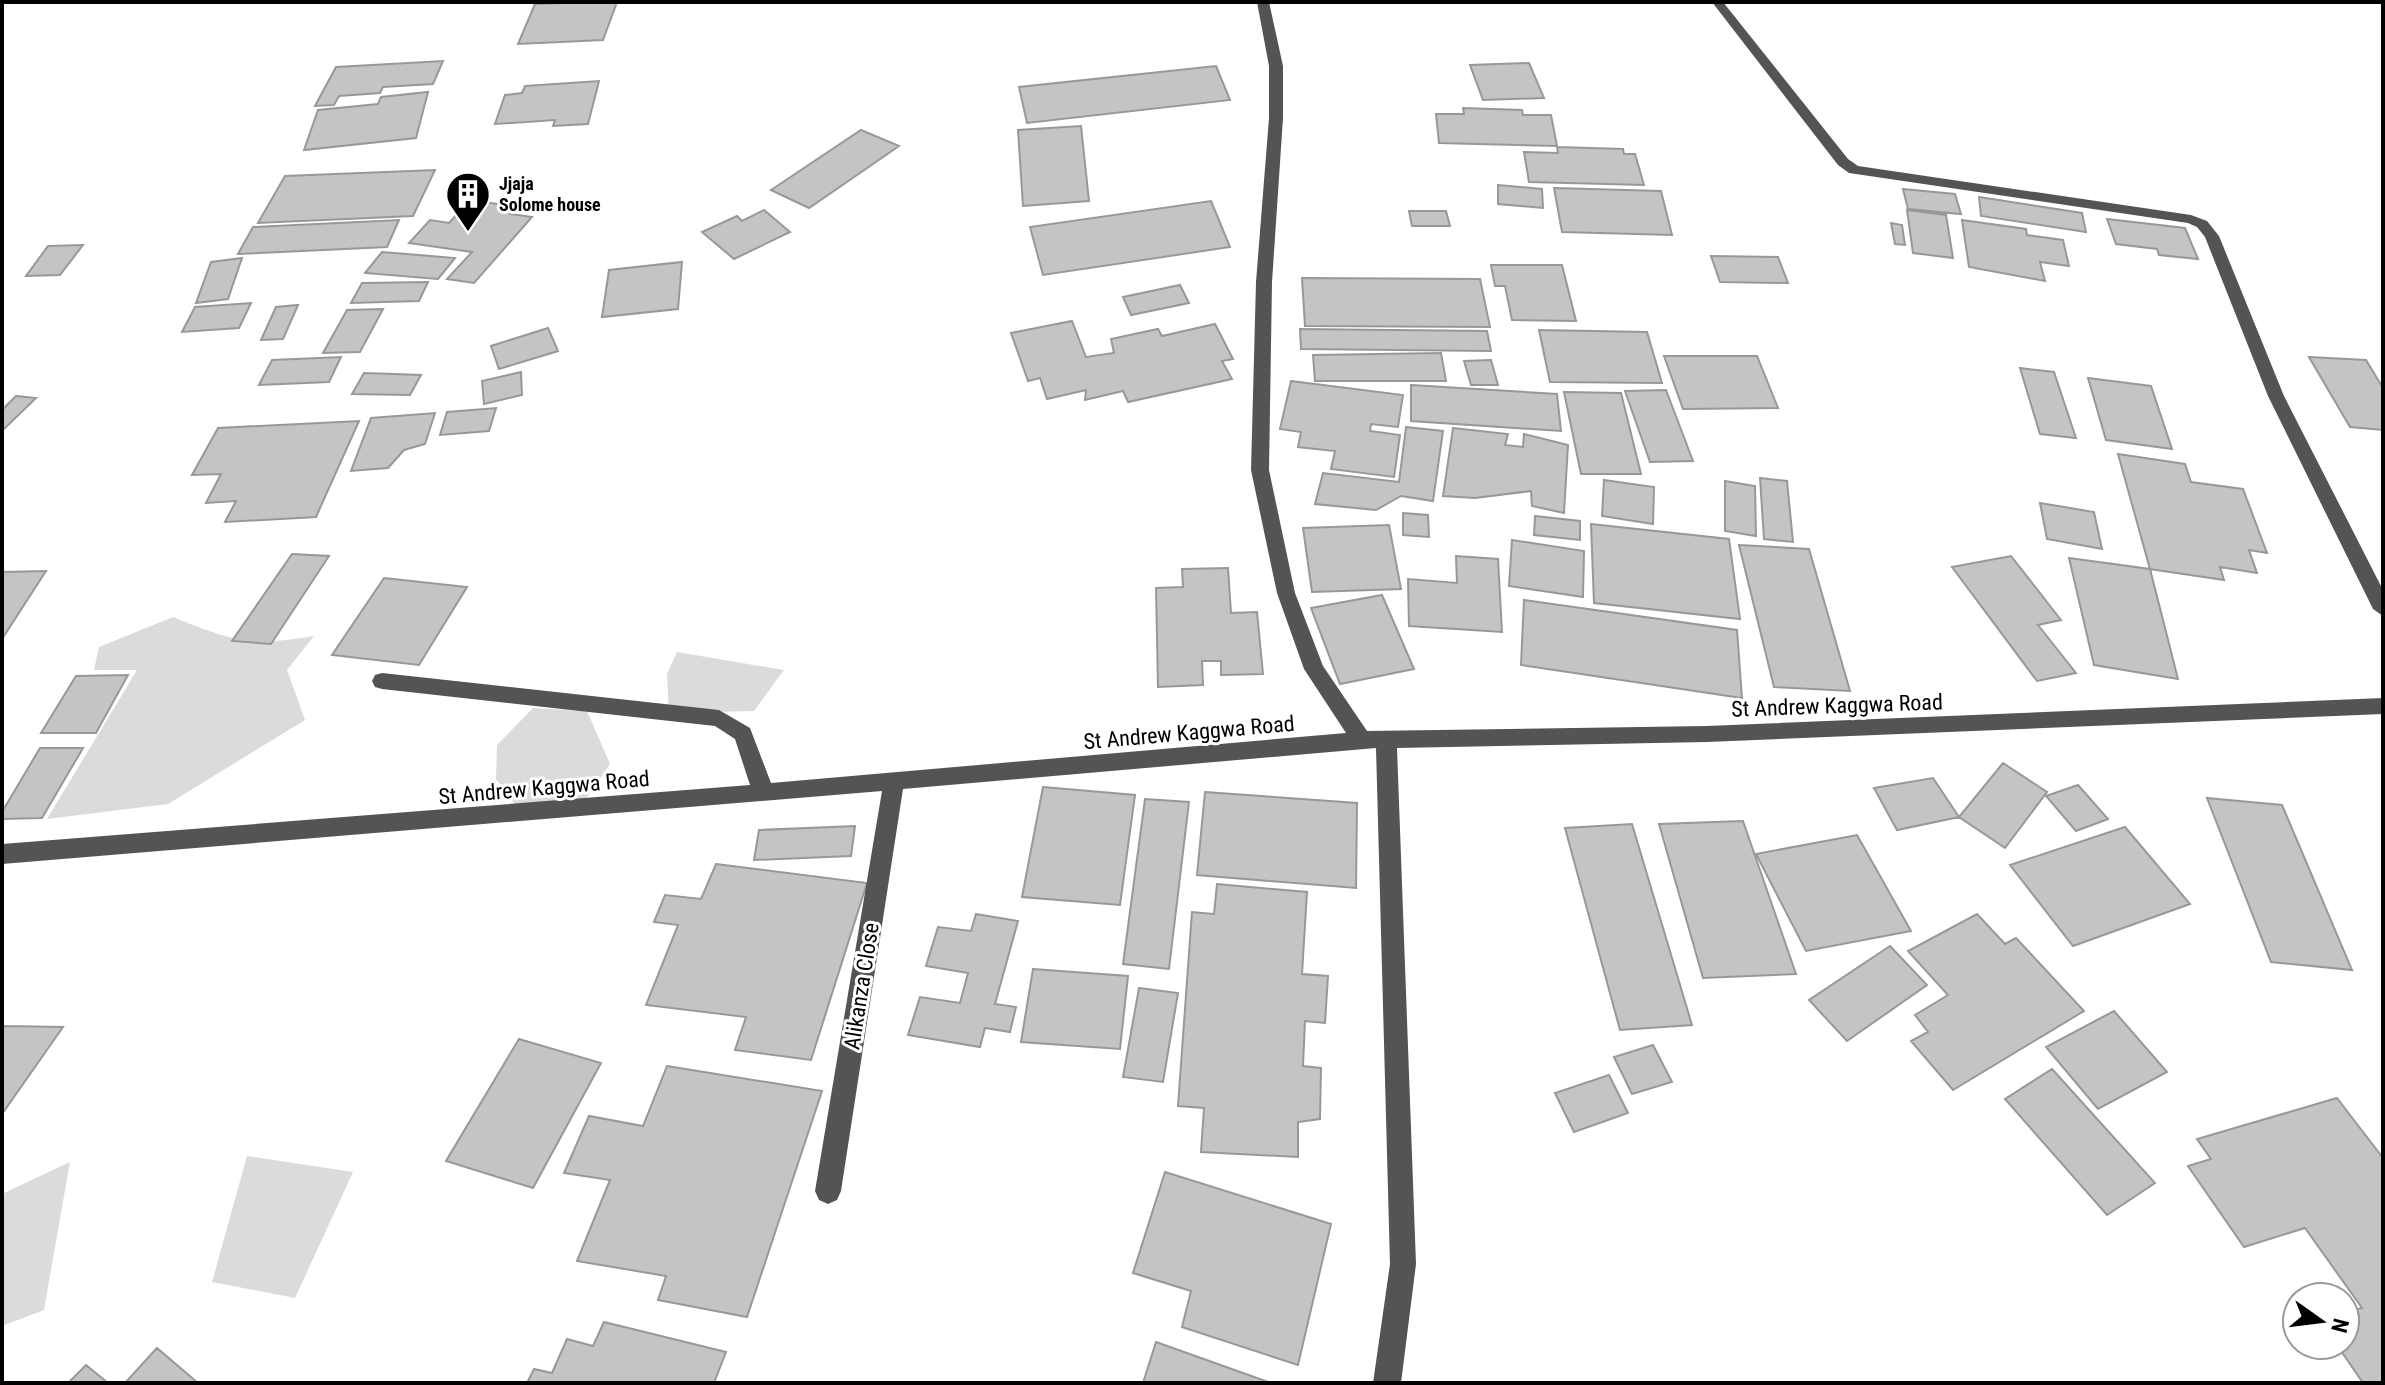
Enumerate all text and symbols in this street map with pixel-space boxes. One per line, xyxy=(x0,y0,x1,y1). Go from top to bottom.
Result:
building icon: Jjaja Solome house xyxy=(444,170,492,233)
place label: Jjaja Solome house xyxy=(499,173,601,215)
street label: St Andrew Kaggwa Road xyxy=(1731,689,1943,722)
street label: St Andrew Kaggwa Road xyxy=(1083,711,1296,754)
street label: St Andrew Kaggwa Road xyxy=(438,766,651,809)
street label: Alikanza Close xyxy=(839,921,884,1051)
north arrow xyxy=(2281,1281,2361,1361)
text: N xyxy=(2326,1316,2354,1335)

